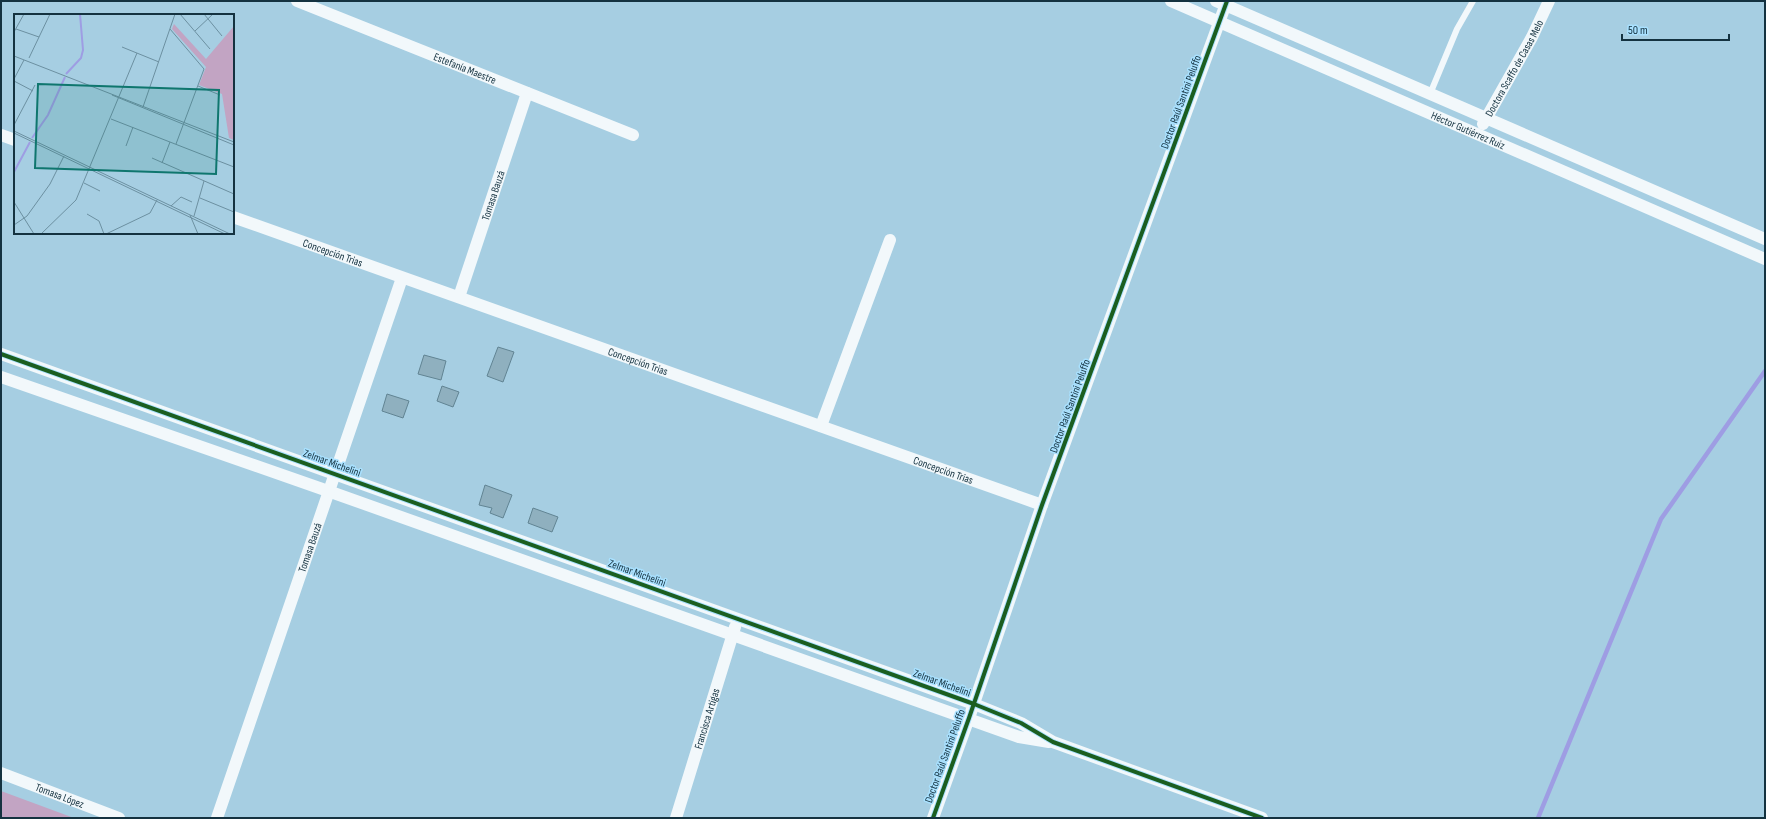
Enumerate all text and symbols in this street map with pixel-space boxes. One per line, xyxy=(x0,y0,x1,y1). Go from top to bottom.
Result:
inset map xyxy=(14,14,234,234)
scale bar xyxy=(1622,16,1729,42)
street label: Doctora Scaffo de Casas Melo xyxy=(1482,17,1546,119)
text: 50 m xyxy=(1628,23,1648,38)
street label: Estefanía Maestre xyxy=(432,50,498,86)
street label: Doctor Raúl Santini Peluffo xyxy=(1158,53,1204,151)
street label: Héctor Gutiérrez Ruiz xyxy=(1429,108,1507,152)
street label: Tomasa Bauzá xyxy=(479,169,507,222)
street label: Concepción Trias xyxy=(301,236,365,269)
street label: Concepción Trias xyxy=(606,345,670,378)
street label: Doctor Raúl Santini Peluffo xyxy=(1047,357,1093,455)
street label: Zelmar Michelini xyxy=(301,447,363,479)
street label: Concepción Trias xyxy=(912,453,975,486)
street label: Tomasa Bauzá xyxy=(295,521,324,574)
street label: Zelmar Michelini xyxy=(606,557,668,589)
street label: Zelmar Michelini xyxy=(911,667,973,699)
street label: Francisca Artigas xyxy=(691,687,722,751)
street label: Doctor Raúl Santini Peluffo xyxy=(922,707,968,805)
street label: Tomasa López xyxy=(34,780,86,811)

